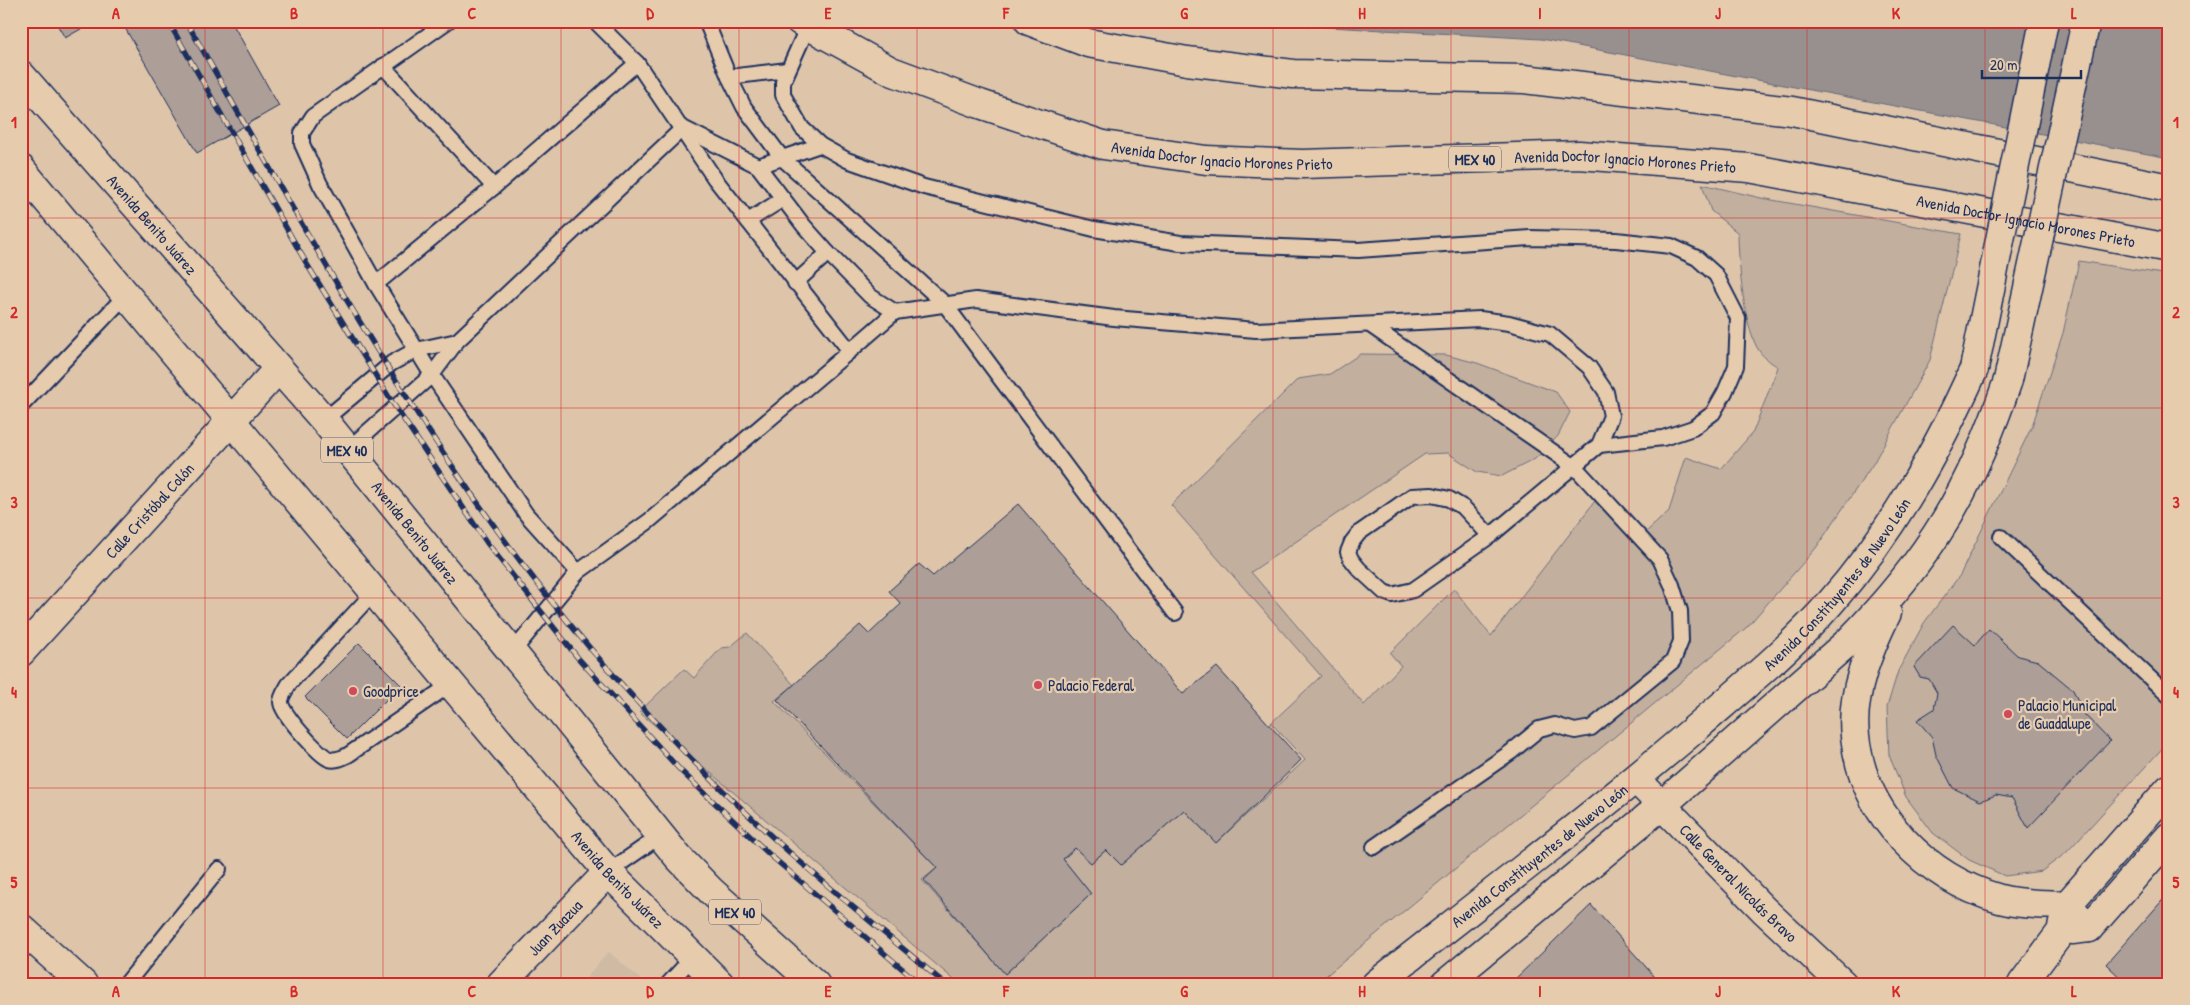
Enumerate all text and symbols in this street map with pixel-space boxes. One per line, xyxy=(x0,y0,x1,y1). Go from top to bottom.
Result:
text: A xyxy=(112,2,120,24)
text: B xyxy=(290,2,298,24)
text: C xyxy=(468,2,477,24)
text: D xyxy=(646,2,654,24)
text: E xyxy=(824,2,832,24)
text: F xyxy=(1002,2,1010,24)
text: G xyxy=(1180,2,1188,24)
text: H xyxy=(1358,2,1366,24)
text: I xyxy=(1538,2,1542,24)
text: J xyxy=(1715,2,1721,24)
text: K xyxy=(1892,2,1901,24)
text: L xyxy=(2071,2,2077,24)
scale bar xyxy=(1982,48,2081,80)
text: 20 m xyxy=(1990,54,2017,75)
text: 1 xyxy=(11,111,17,133)
text: 1 xyxy=(2173,111,2179,133)
street label: Avenida Doctor Ignacio Morones Prieto xyxy=(1110,135,1333,175)
street label: Avenida Doctor Ignacio Morones Prieto xyxy=(1514,144,1737,178)
road number: MEX 40 xyxy=(1449,146,1501,172)
street label: Avenida Benito Juárez xyxy=(102,170,202,279)
street label: Avenida Doctor Ignacio Morones Prieto xyxy=(1915,189,2137,252)
text: 2 xyxy=(10,301,18,323)
text: 2 xyxy=(2172,301,2180,323)
road number: MEX 40 xyxy=(321,438,373,462)
street label: Calle Cristóbal Colón xyxy=(100,458,199,563)
street label: Avenida Benito Juárez xyxy=(367,476,464,589)
text: 3 xyxy=(10,491,18,513)
text: 3 xyxy=(2172,491,2180,513)
street label: Avenida Constituyentes de Nuevo León xyxy=(1758,494,1915,675)
place label: Palacio Federal xyxy=(1048,674,1135,696)
marker: Palacio Federal xyxy=(1032,679,1044,691)
place label: Goodprice xyxy=(363,680,420,702)
text: 4 xyxy=(11,681,17,703)
text: 4 xyxy=(2173,681,2179,703)
marker: Goodprice xyxy=(347,685,359,697)
place label: Palacio Municipal de Guadalupe xyxy=(2018,694,2117,734)
marker: Palacio Municipal de Guadalupe xyxy=(2002,708,2014,720)
street label: Avenida Constituyentes de Nuevo León xyxy=(1447,778,1632,932)
street label: Calle General Nicolás Bravo xyxy=(1675,819,1803,947)
street label: Avenida Benito Juárez xyxy=(567,826,669,933)
text: 5 xyxy=(11,871,18,893)
text: 5 xyxy=(2173,871,2180,893)
street label: Juan Zuazua xyxy=(523,895,587,960)
road number: MEX 40 xyxy=(709,900,761,924)
text: A xyxy=(112,980,120,1002)
text: B xyxy=(290,980,298,1002)
text: C xyxy=(468,980,477,1002)
text: D xyxy=(646,980,654,1002)
text: E xyxy=(824,980,832,1002)
text: F xyxy=(1002,980,1010,1002)
text: G xyxy=(1180,980,1188,1002)
text: H xyxy=(1358,980,1366,1002)
text: I xyxy=(1538,980,1542,1002)
text: J xyxy=(1715,980,1721,1002)
text: K xyxy=(1892,980,1901,1002)
text: L xyxy=(2071,980,2077,1002)

